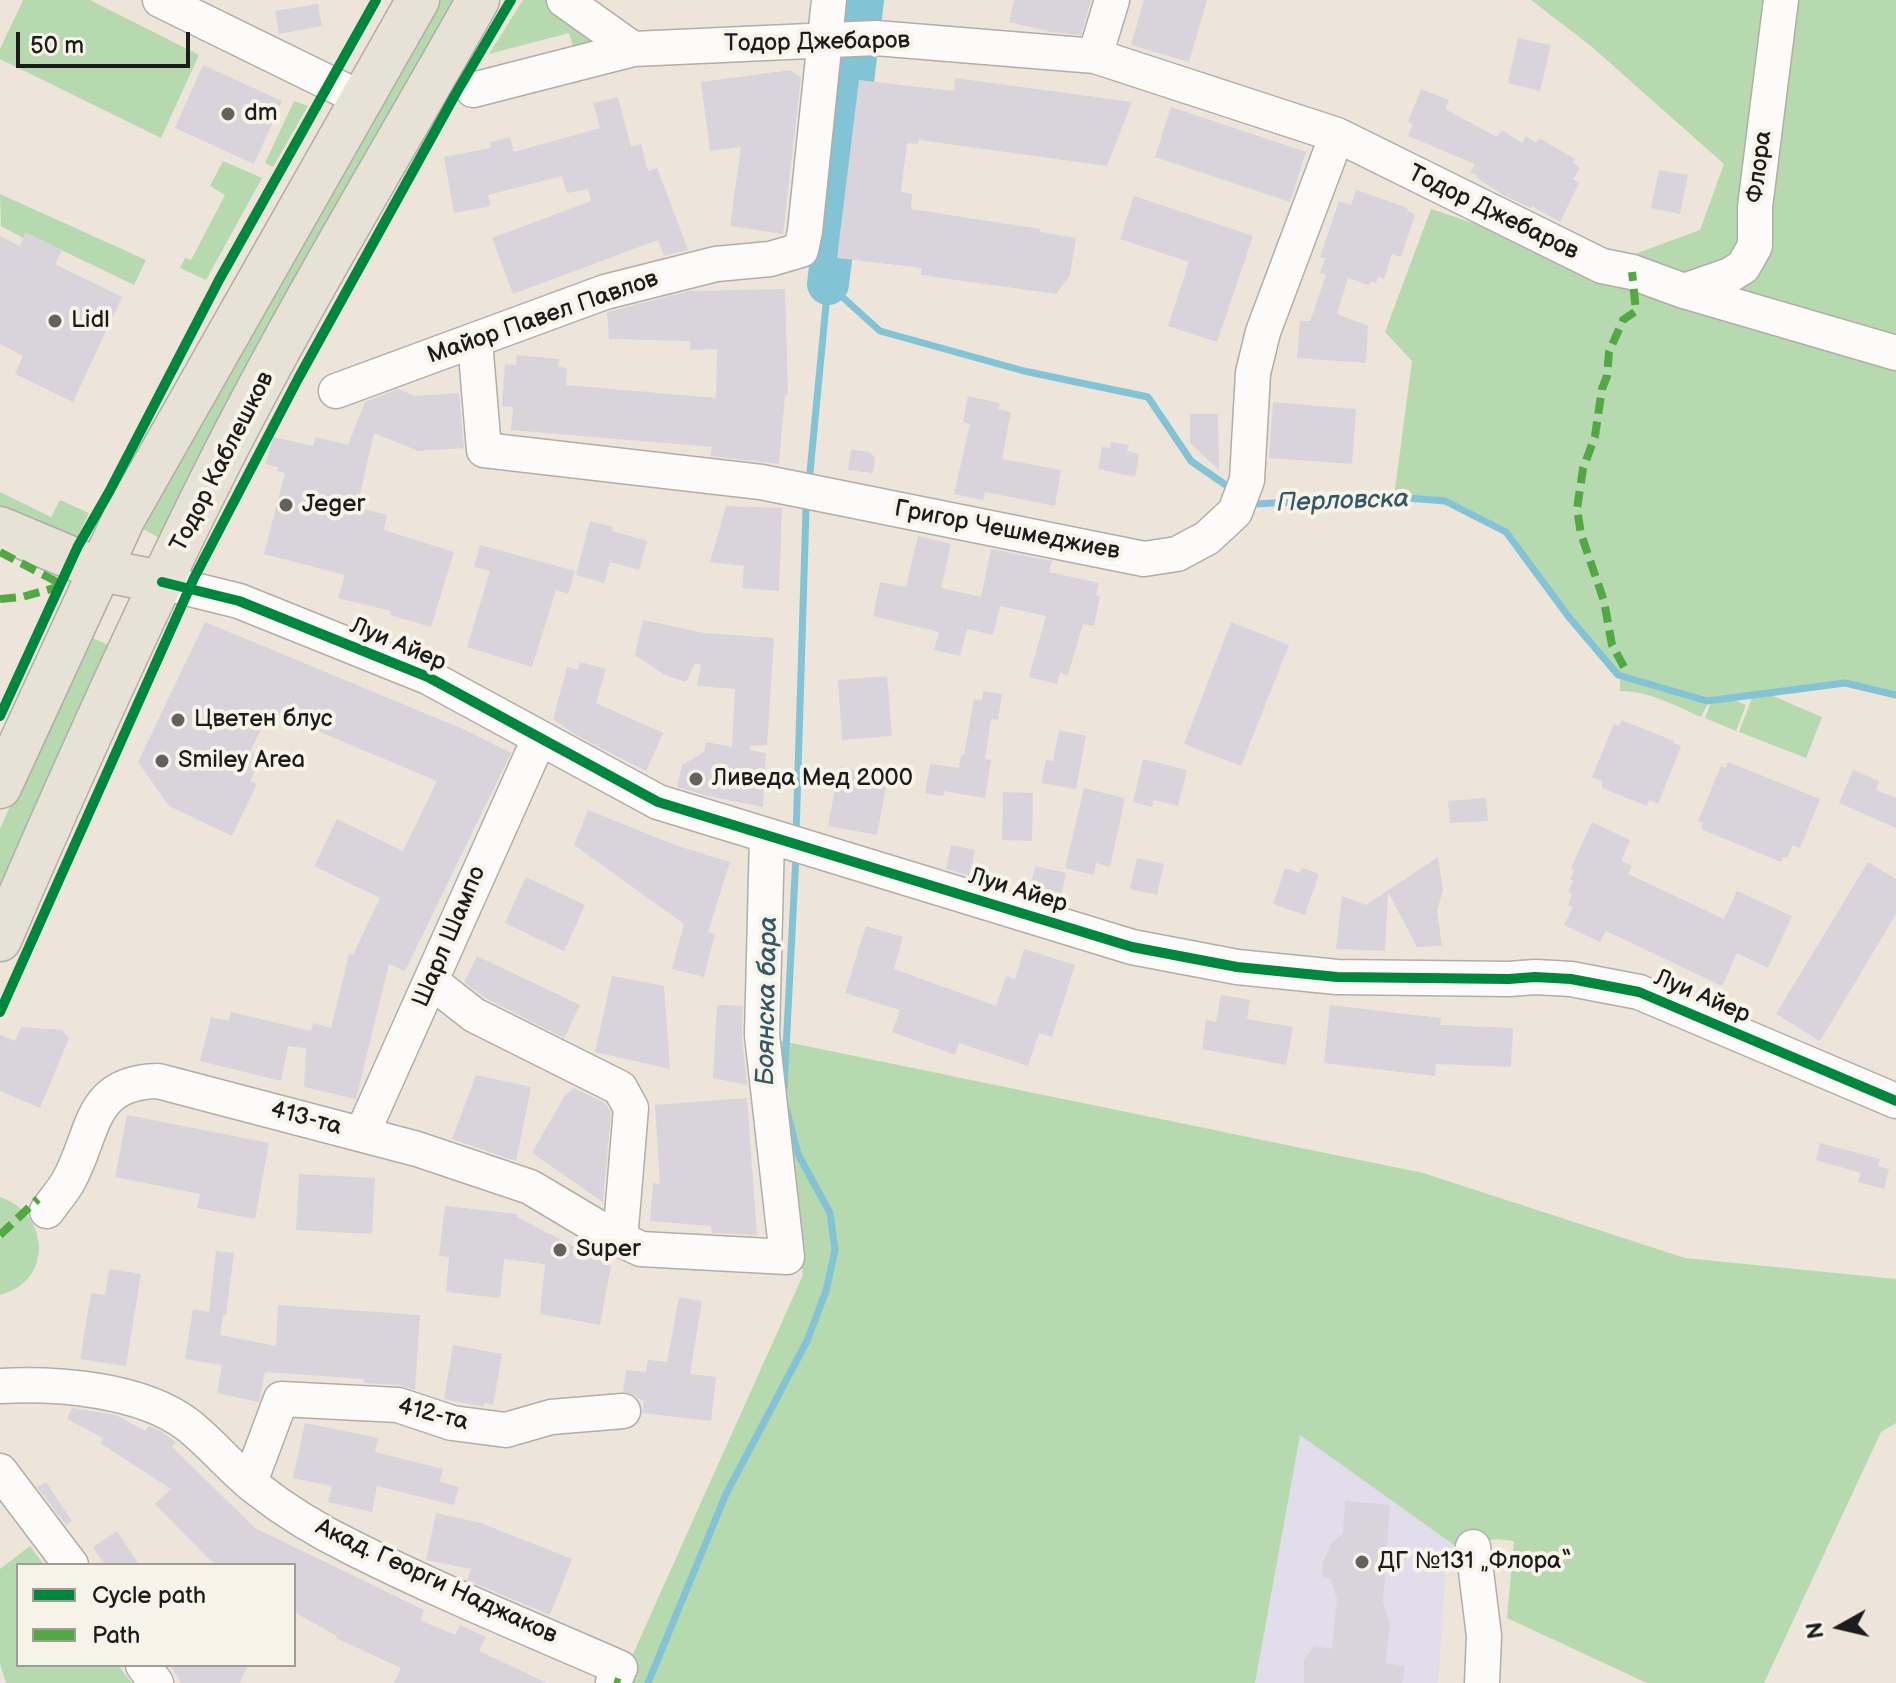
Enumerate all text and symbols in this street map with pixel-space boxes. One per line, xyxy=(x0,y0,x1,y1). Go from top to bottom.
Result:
scale bar xyxy=(20,16,194,66)
street label: Тодор Джебаров xyxy=(724,27,910,59)
text: 50 m xyxy=(30,31,84,60)
place label: dm xyxy=(244,100,278,128)
marker: dm xyxy=(219,105,237,123)
street label: Флора xyxy=(1741,129,1779,205)
street label: Тодор Джебаров xyxy=(1403,159,1583,267)
street label: Майор Павел Павлов xyxy=(424,265,662,371)
place label: Lidl xyxy=(71,307,110,335)
marker: Lidl xyxy=(46,312,64,330)
street label: Тодор Каблешков xyxy=(165,367,281,557)
water label: Перловска xyxy=(1276,484,1410,520)
place label: Jeger xyxy=(302,491,365,519)
street label: Григор Чешмеджиев xyxy=(892,495,1122,567)
marker: Jeger xyxy=(277,496,295,514)
street label: Луи Айер xyxy=(346,612,450,678)
place label: Цветен блус xyxy=(194,706,333,734)
marker: Цветен блус xyxy=(169,711,187,729)
place label: Smiley Area xyxy=(178,747,305,775)
marker: Smiley Area xyxy=(153,752,171,770)
place label: Ливеда Мед 2000 xyxy=(712,765,913,793)
marker: Ливеда Мед 2000 xyxy=(687,770,705,788)
street label: Шарл Шампо xyxy=(407,862,493,1012)
street label: Луи Айер xyxy=(965,862,1071,920)
water label: Боянска бара xyxy=(751,916,785,1086)
street label: Луи Айер xyxy=(1650,964,1754,1030)
street label: 413-та xyxy=(267,1096,345,1142)
place label: Super xyxy=(576,1236,641,1264)
marker: Super xyxy=(551,1241,569,1259)
street label: 412-та xyxy=(395,1392,471,1438)
street label: Акад. Георги Наджаков xyxy=(311,1513,561,1651)
place label: ДГ №131 „Флора“ xyxy=(1378,1548,1571,1576)
marker: ДГ №131 „Флора“ xyxy=(1353,1553,1371,1571)
legend xyxy=(16,1563,296,1667)
text: Cycle path xyxy=(92,1581,206,1610)
north arrow xyxy=(1800,1587,1880,1667)
text: N xyxy=(1801,1620,1830,1640)
text: Path xyxy=(92,1621,140,1650)

